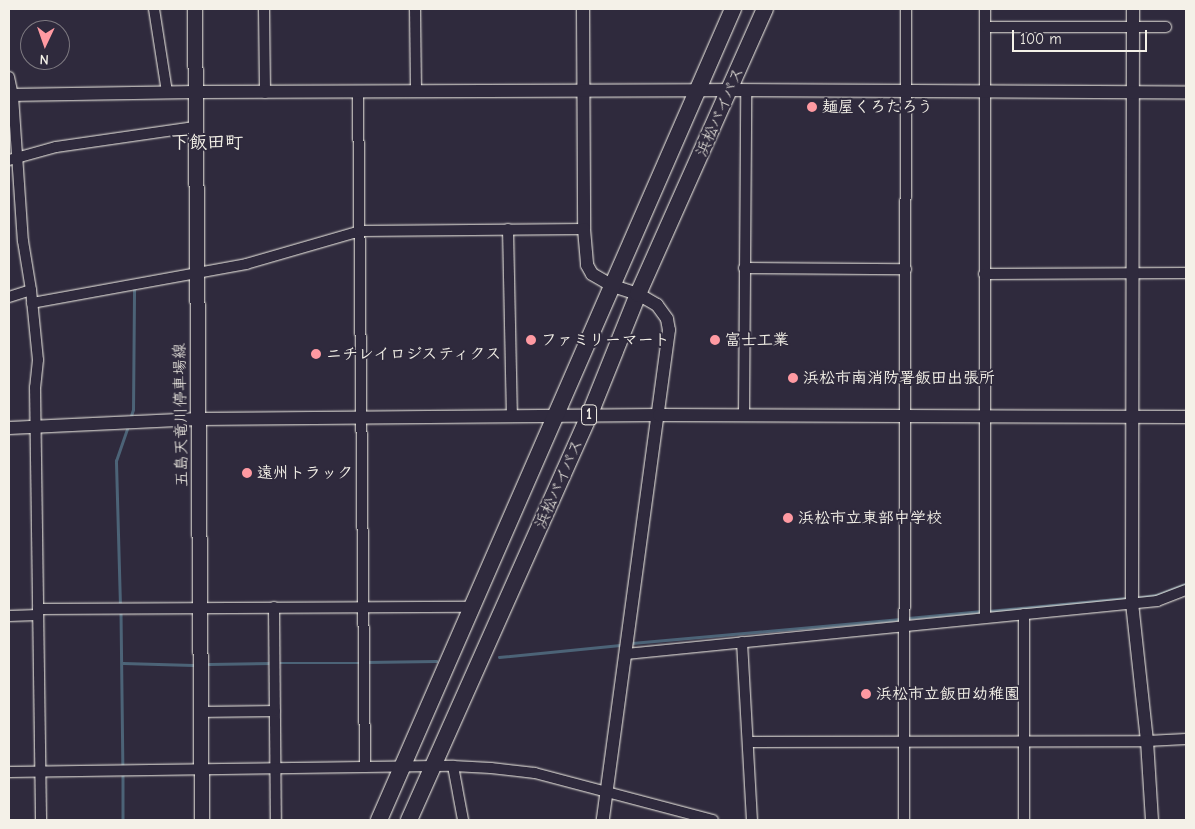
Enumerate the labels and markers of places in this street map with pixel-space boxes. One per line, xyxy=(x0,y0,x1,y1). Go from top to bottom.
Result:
place label: 麺屋くろたろう xyxy=(822,97,934,117)
marker: 麺屋くろたろう xyxy=(806,101,818,113)
place label: ファミリーマート xyxy=(541,330,669,350)
place label: 富士工業 xyxy=(725,330,789,350)
marker: ファミリーマート xyxy=(525,334,537,346)
marker: 富士工業 xyxy=(709,334,721,346)
place label: ニチレイロジスティクス xyxy=(326,344,502,364)
marker: ニチレイロジスティクス xyxy=(310,348,322,360)
place label: 浜松市南消防署飯田出張所 xyxy=(803,368,995,388)
marker: 浜松市南消防署飯田出張所 xyxy=(787,372,799,384)
place label: 遠州トラック xyxy=(257,463,353,483)
marker: 遠州トラック xyxy=(241,467,253,479)
place label: 浜松市立東部中学校 xyxy=(798,508,942,528)
marker: 浜松市立東部中学校 xyxy=(782,512,794,524)
place label: 浜松市立飯田幼稚園 xyxy=(876,684,1020,704)
marker: 浜松市立飯田幼稚園 xyxy=(860,688,872,700)

